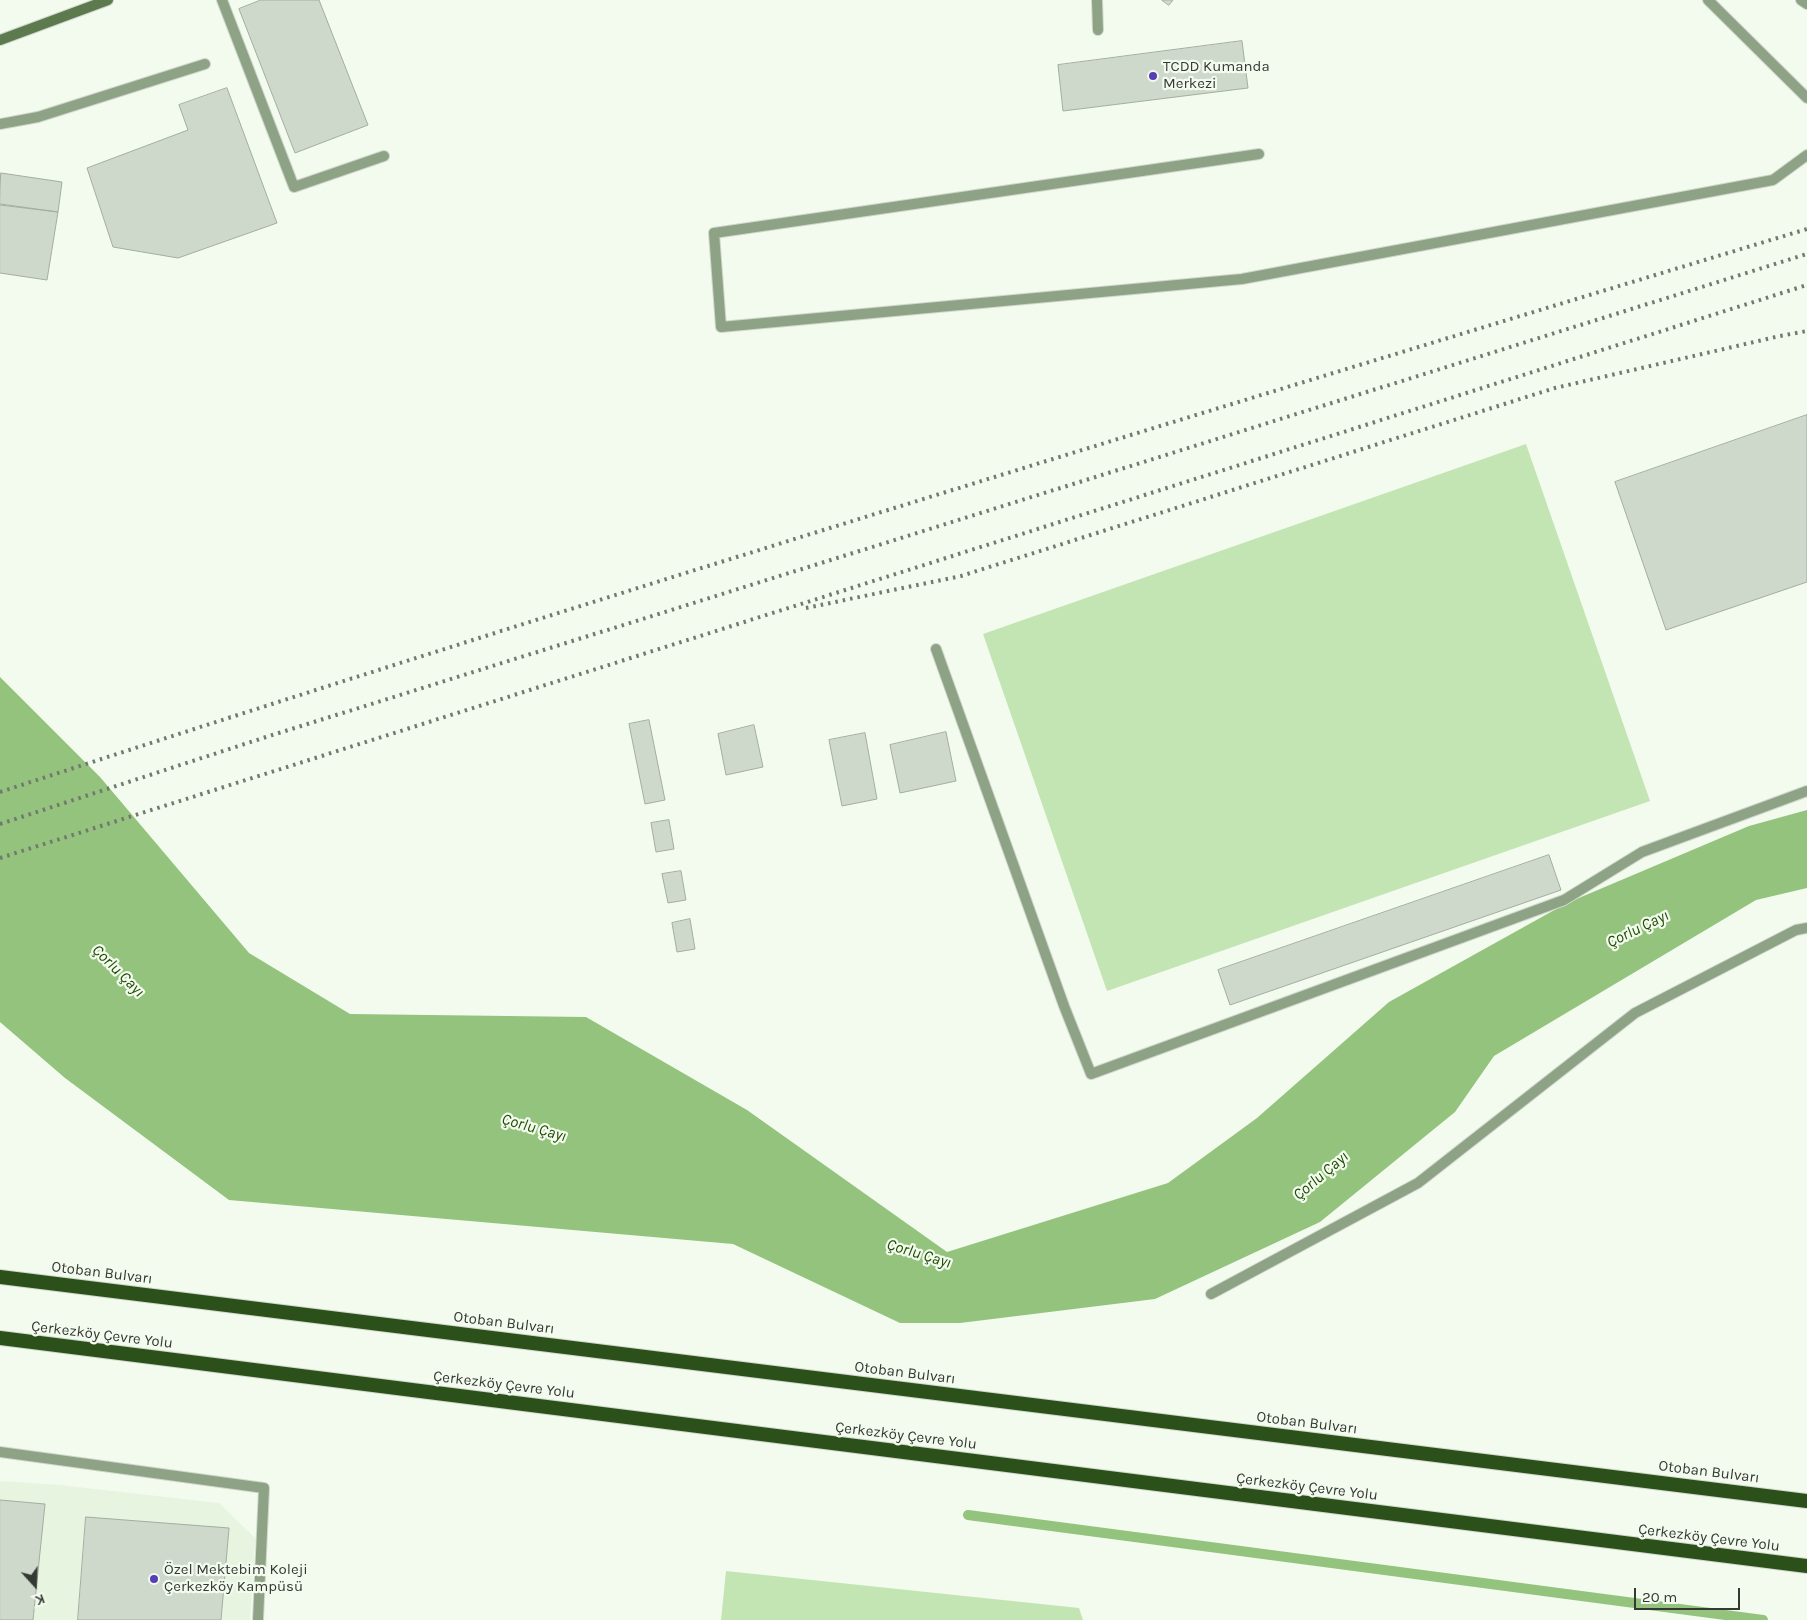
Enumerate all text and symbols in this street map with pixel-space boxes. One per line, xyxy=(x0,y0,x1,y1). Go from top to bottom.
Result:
place label: TCDD Kumanda Merkezi xyxy=(1163,58,1270,93)
marker: TCDD Kumanda Merkezi xyxy=(1147,70,1159,82)
water label: Çorlu Çayı xyxy=(1604,906,1672,952)
water label: Çorlu Çayı xyxy=(88,941,148,1001)
water label: Çorlu Çayı xyxy=(499,1110,569,1146)
water label: Çorlu Çayı xyxy=(1289,1147,1353,1205)
water label: Çorlu Çayı xyxy=(884,1235,954,1273)
street label: Otoban Bulvarı xyxy=(50,1258,154,1288)
street label: Otoban Bulvarı xyxy=(452,1308,556,1338)
street label: Çerkezköy Çevre Yolu xyxy=(30,1317,174,1353)
street label: Otoban Bulvarı xyxy=(853,1358,957,1388)
street label: Çerkezköy Çevre Yolu xyxy=(432,1367,576,1403)
street label: Otoban Bulvarı xyxy=(1255,1408,1359,1438)
street label: Çerkezköy Çevre Yolu xyxy=(834,1418,978,1454)
street label: Otoban Bulvarı xyxy=(1657,1457,1761,1487)
street label: Çerkezköy Çevre Yolu xyxy=(1235,1469,1379,1505)
street label: Çerkezköy Çevre Yolu xyxy=(1637,1520,1781,1556)
north arrow xyxy=(10,1560,60,1610)
place label: Özel Mektebim Koleji Çerkezköy Kampüsü xyxy=(164,1561,308,1596)
marker: Özel Mektebim Koleji Çerkezköy Kampüsü xyxy=(148,1573,160,1585)
scale bar xyxy=(1637,1578,1743,1610)
text: 20 m xyxy=(1642,1588,1677,1606)
text: K xyxy=(33,1590,48,1609)

